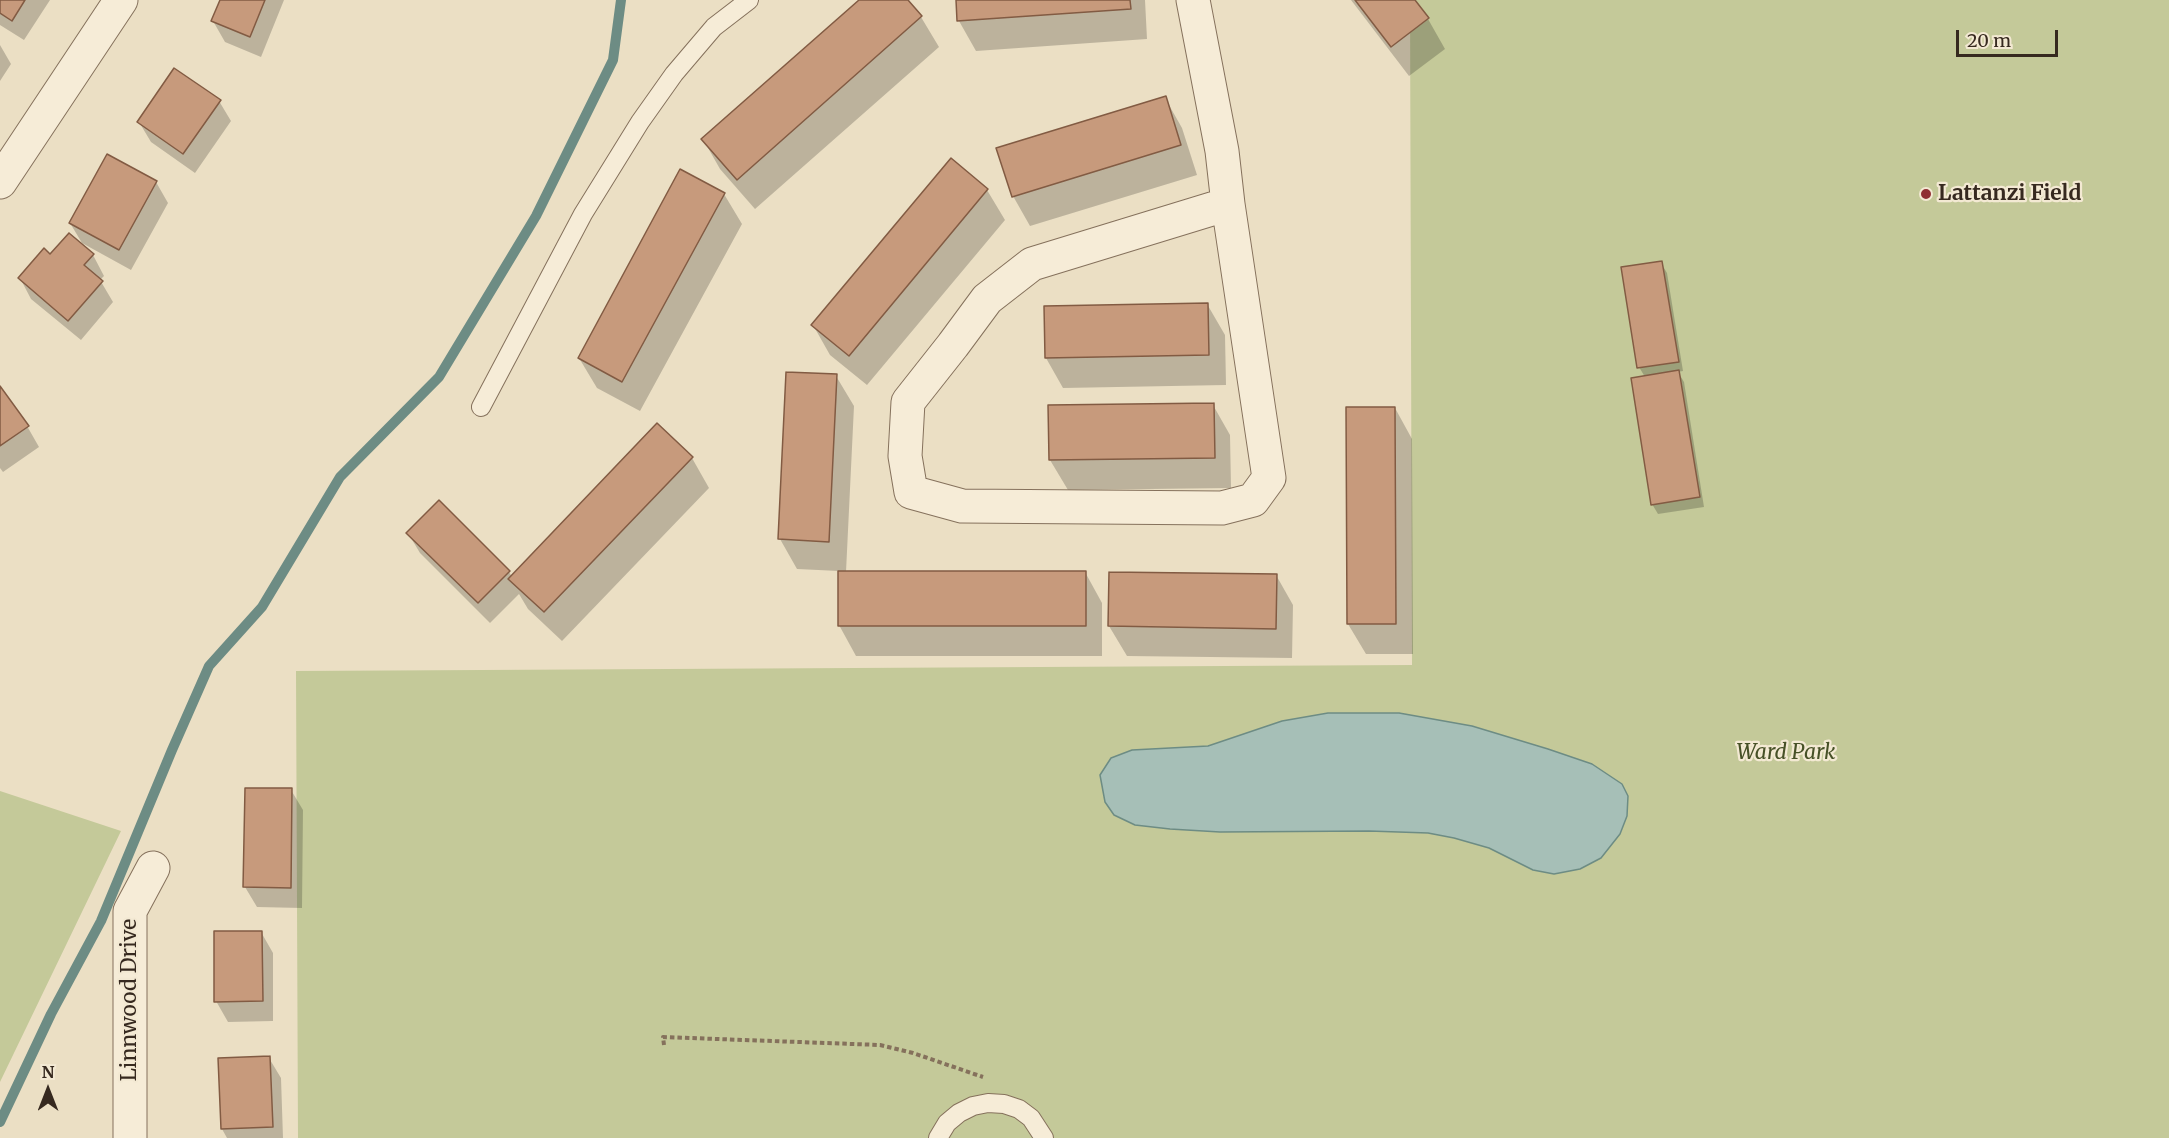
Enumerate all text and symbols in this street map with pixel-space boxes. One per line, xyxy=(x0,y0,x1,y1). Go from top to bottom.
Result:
scale bar xyxy=(1959,18,2061,56)
text: 20 m xyxy=(1967,29,2011,52)
place label: Lattanzi Field xyxy=(1938,181,2081,207)
marker: Lattanzi Field xyxy=(1919,187,1933,201)
park label: Ward Park xyxy=(1736,740,1836,766)
street label: Linnwood Drive xyxy=(117,919,143,1081)
north arrow xyxy=(18,1060,78,1120)
text: N xyxy=(42,1062,54,1082)

